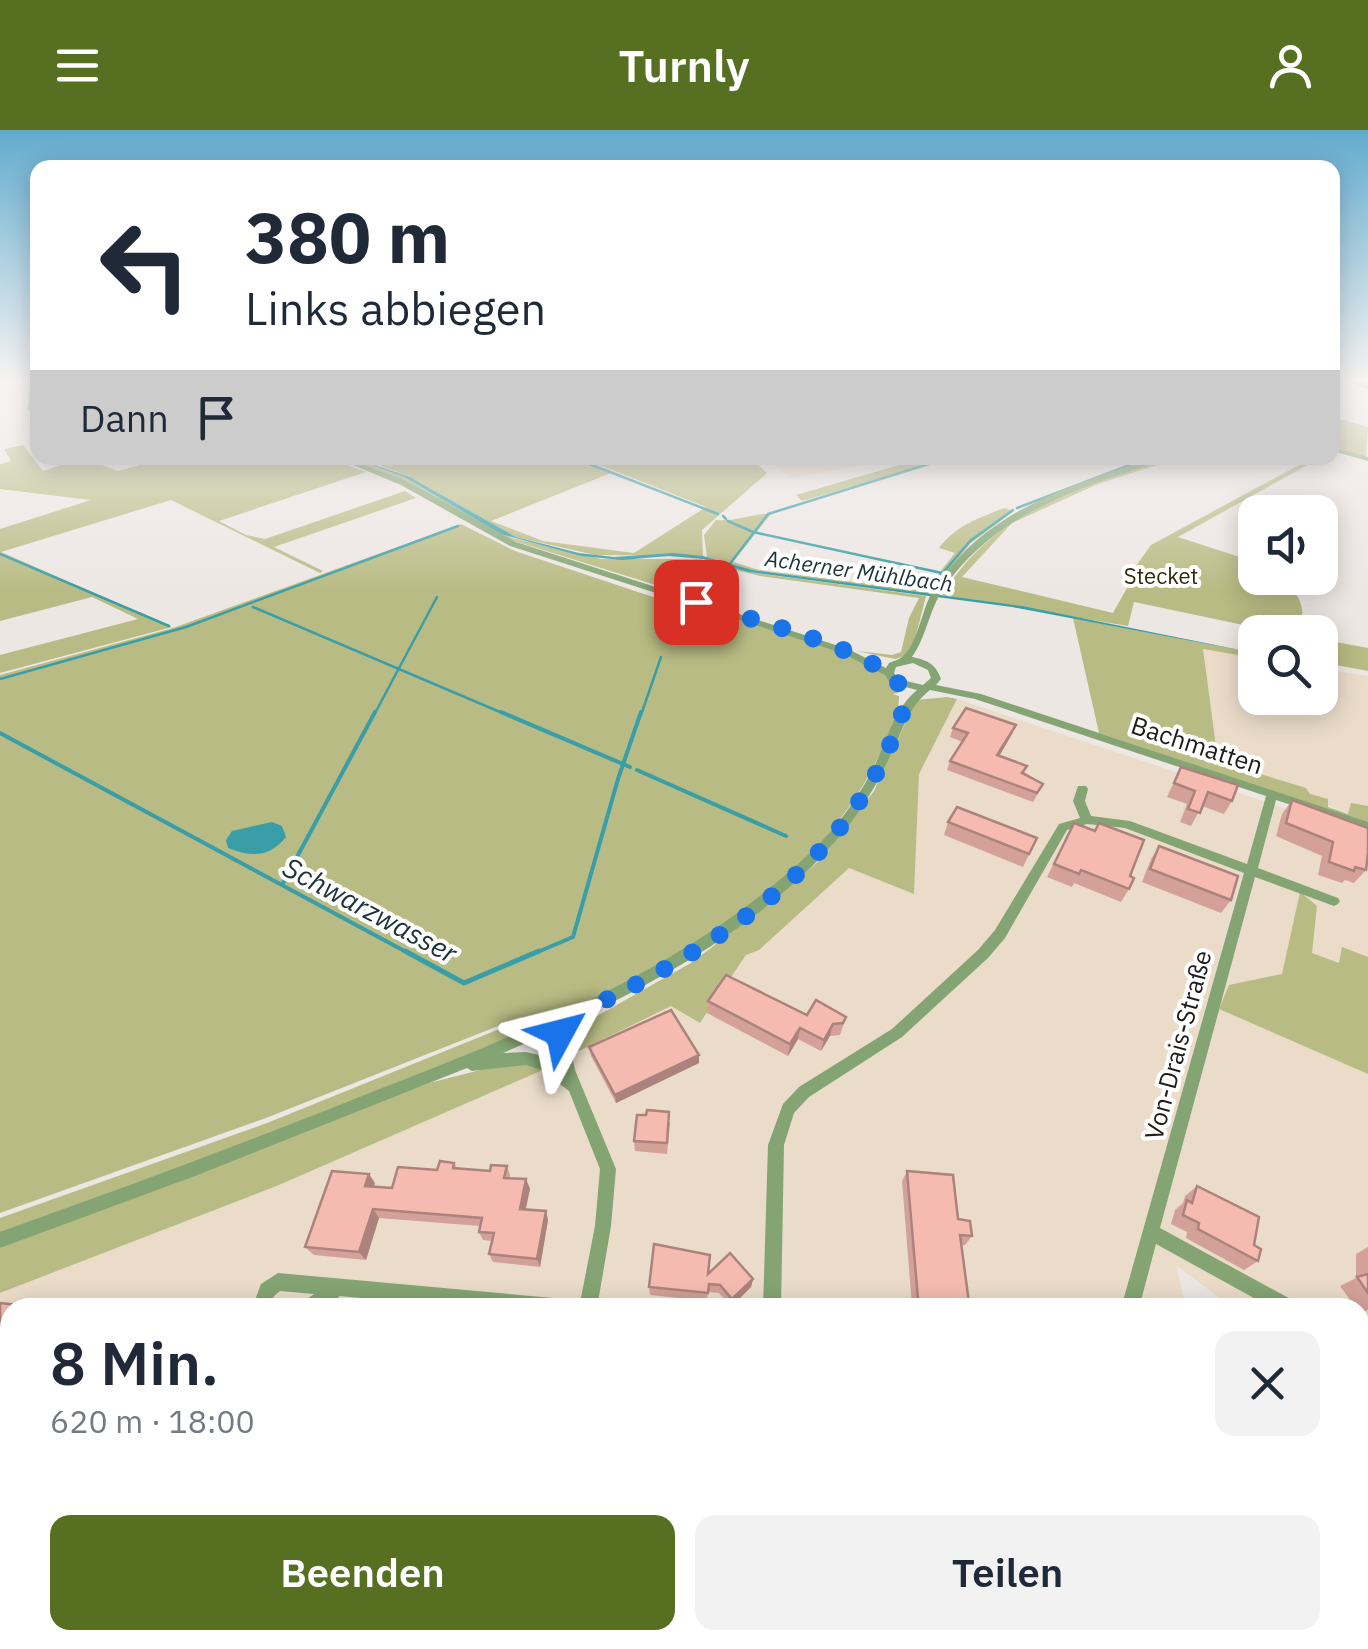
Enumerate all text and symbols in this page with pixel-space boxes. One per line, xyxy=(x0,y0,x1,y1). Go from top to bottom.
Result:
text: Turnly xyxy=(618,36,750,94)
icon: menu xyxy=(50,38,105,93)
icon: person xyxy=(1263,38,1318,93)
text: 380 m xyxy=(245,191,450,282)
icon: left xyxy=(80,200,210,330)
text: Links abbiegen xyxy=(245,279,546,337)
icon: arrive xyxy=(189,390,244,445)
text: Dann xyxy=(80,393,169,442)
map controls xyxy=(1238,495,1338,715)
button: sound xyxy=(1238,495,1338,595)
water label: Acherner Mühlbach xyxy=(762,543,955,598)
pin xyxy=(654,560,739,645)
park label: Stecket xyxy=(1124,561,1198,590)
icon: arrive xyxy=(669,575,724,630)
button: search xyxy=(1238,615,1338,715)
street label: Bachmatten xyxy=(1127,708,1267,781)
water label: Schwarzwasser xyxy=(277,848,464,971)
street label: Von-Drais-Straße xyxy=(1136,946,1219,1143)
position arrow xyxy=(508,981,612,1085)
text: 8 Min. xyxy=(50,1323,219,1402)
button: close xyxy=(1215,1331,1320,1436)
text: 620 m · 18:00 xyxy=(50,1400,255,1442)
button: Beenden xyxy=(50,1515,675,1630)
button: Teilen xyxy=(695,1515,1320,1630)

